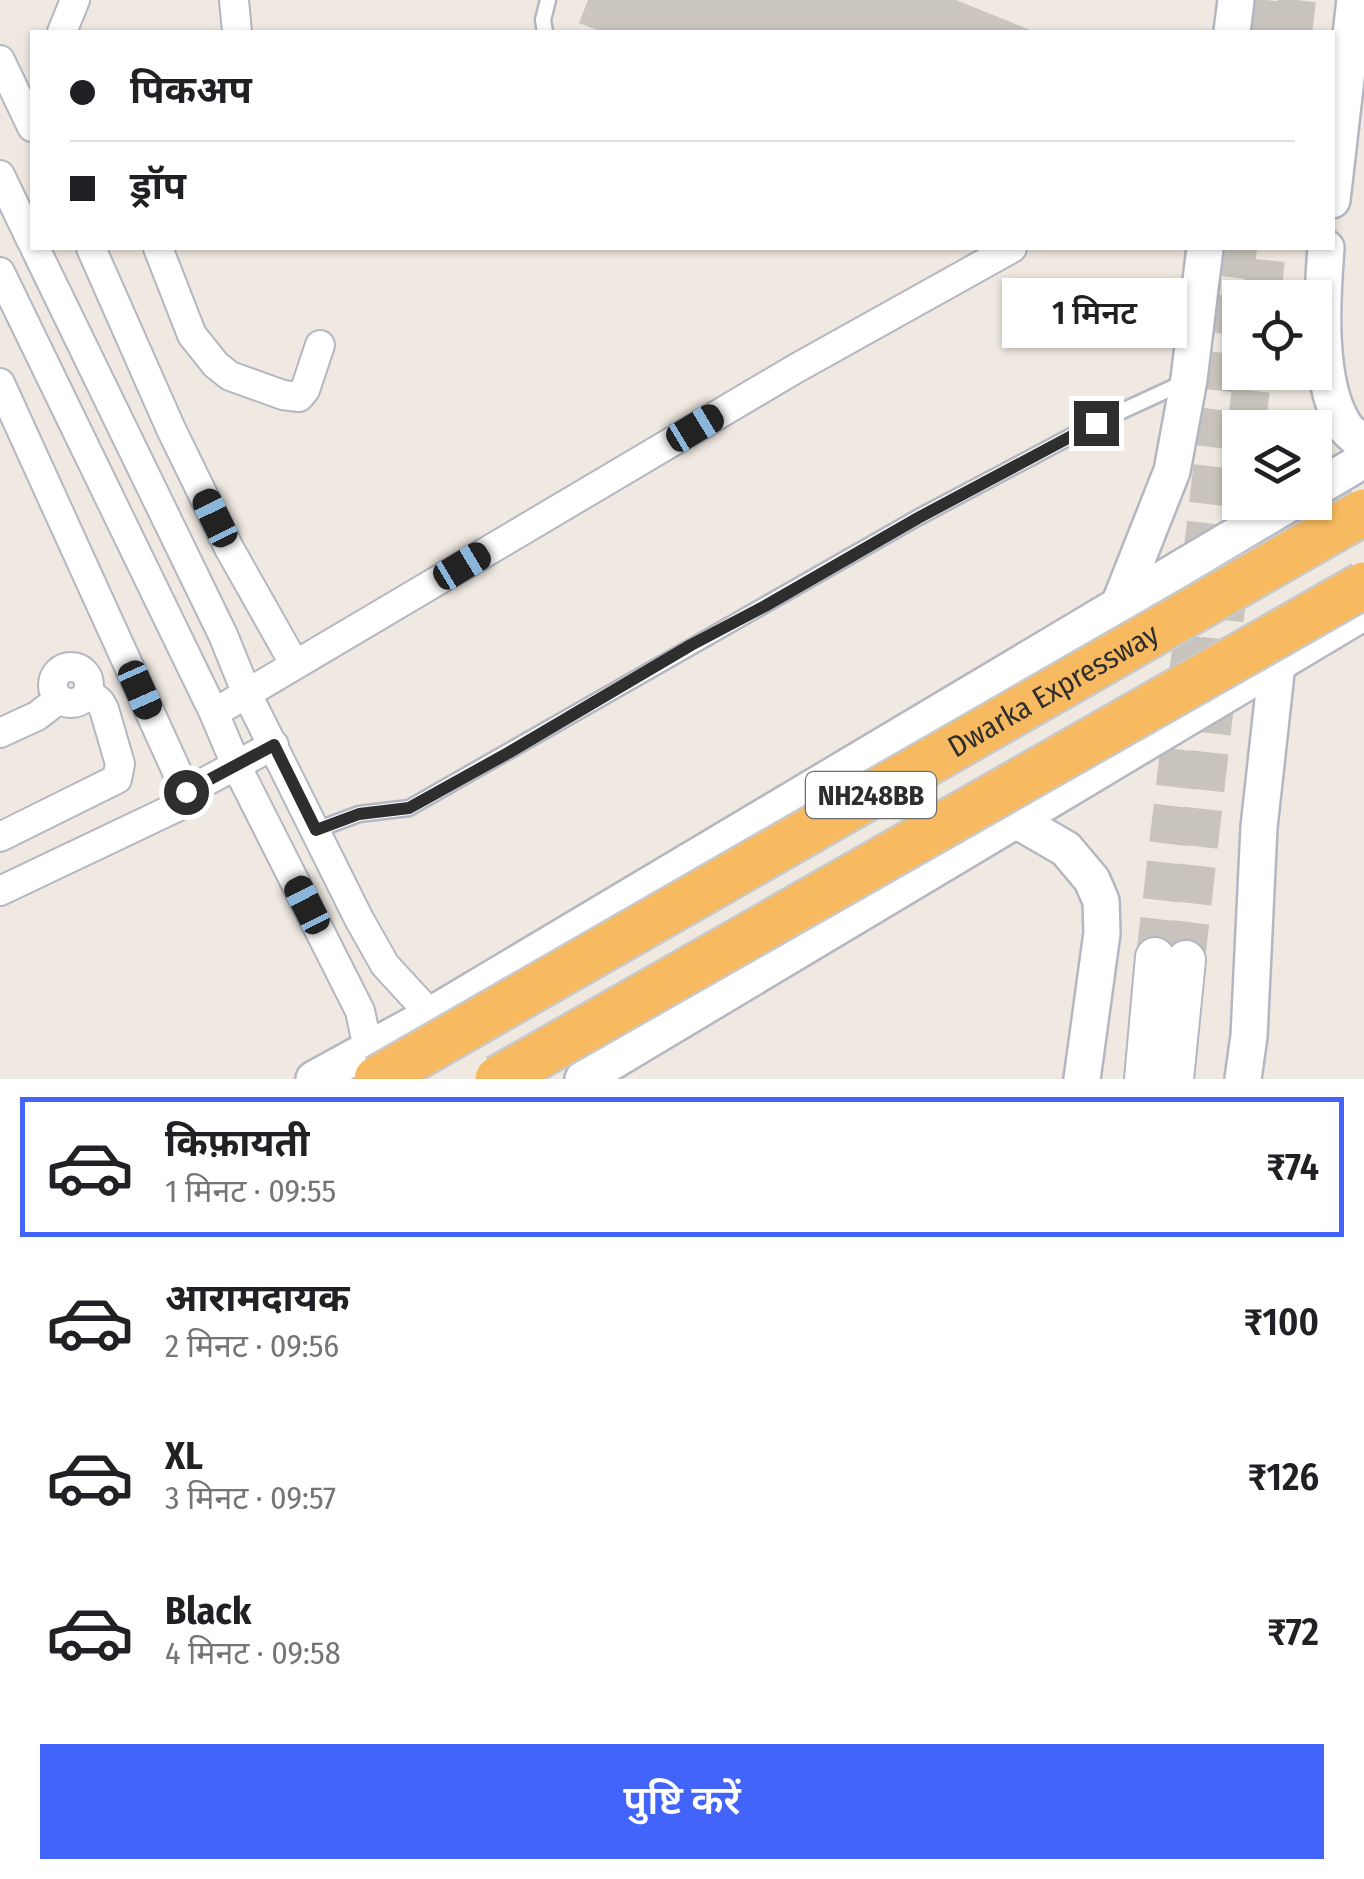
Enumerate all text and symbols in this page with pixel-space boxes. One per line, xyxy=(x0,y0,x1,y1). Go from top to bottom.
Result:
text: पिकअप xyxy=(130,67,252,113)
text: ड्रॉप xyxy=(130,163,186,209)
callout: 1 मिनट xyxy=(1004,278,1188,348)
map controls xyxy=(1222,280,1332,520)
button: locate xyxy=(1222,280,1332,390)
text: 1 मिनट xyxy=(1052,294,1137,332)
car xyxy=(662,400,728,456)
route end xyxy=(1074,401,1119,446)
button: layers xyxy=(1222,410,1332,520)
car xyxy=(188,484,242,552)
car xyxy=(429,538,495,594)
street label: Dwarka Expressway xyxy=(942,616,1166,765)
car xyxy=(114,656,166,724)
route start xyxy=(164,770,209,815)
road number: NH248BB xyxy=(806,772,936,818)
car xyxy=(280,871,334,939)
text: किफ़ायती xyxy=(165,1120,309,1166)
icon: car xyxy=(45,1122,135,1212)
text: ₹74 xyxy=(1266,1144,1319,1190)
text: 1 मिनट · 09:55 xyxy=(165,1172,336,1210)
text: आरामदायक xyxy=(165,1275,349,1321)
icon: car xyxy=(45,1277,135,1367)
text: ₹100 xyxy=(1244,1299,1319,1345)
text: 2 मिनट · 09:56 xyxy=(165,1327,339,1365)
icon: car xyxy=(45,1432,135,1522)
text: XL xyxy=(165,1433,203,1479)
text: ₹126 xyxy=(1248,1454,1319,1500)
text: 3 मिनट · 09:57 xyxy=(165,1479,336,1517)
icon: car xyxy=(45,1587,135,1677)
text: Black xyxy=(165,1588,251,1634)
text: ₹72 xyxy=(1267,1609,1319,1655)
text: 4 मिनट · 09:58 xyxy=(165,1634,341,1672)
button: पुष्टि करें xyxy=(40,1744,1324,1859)

